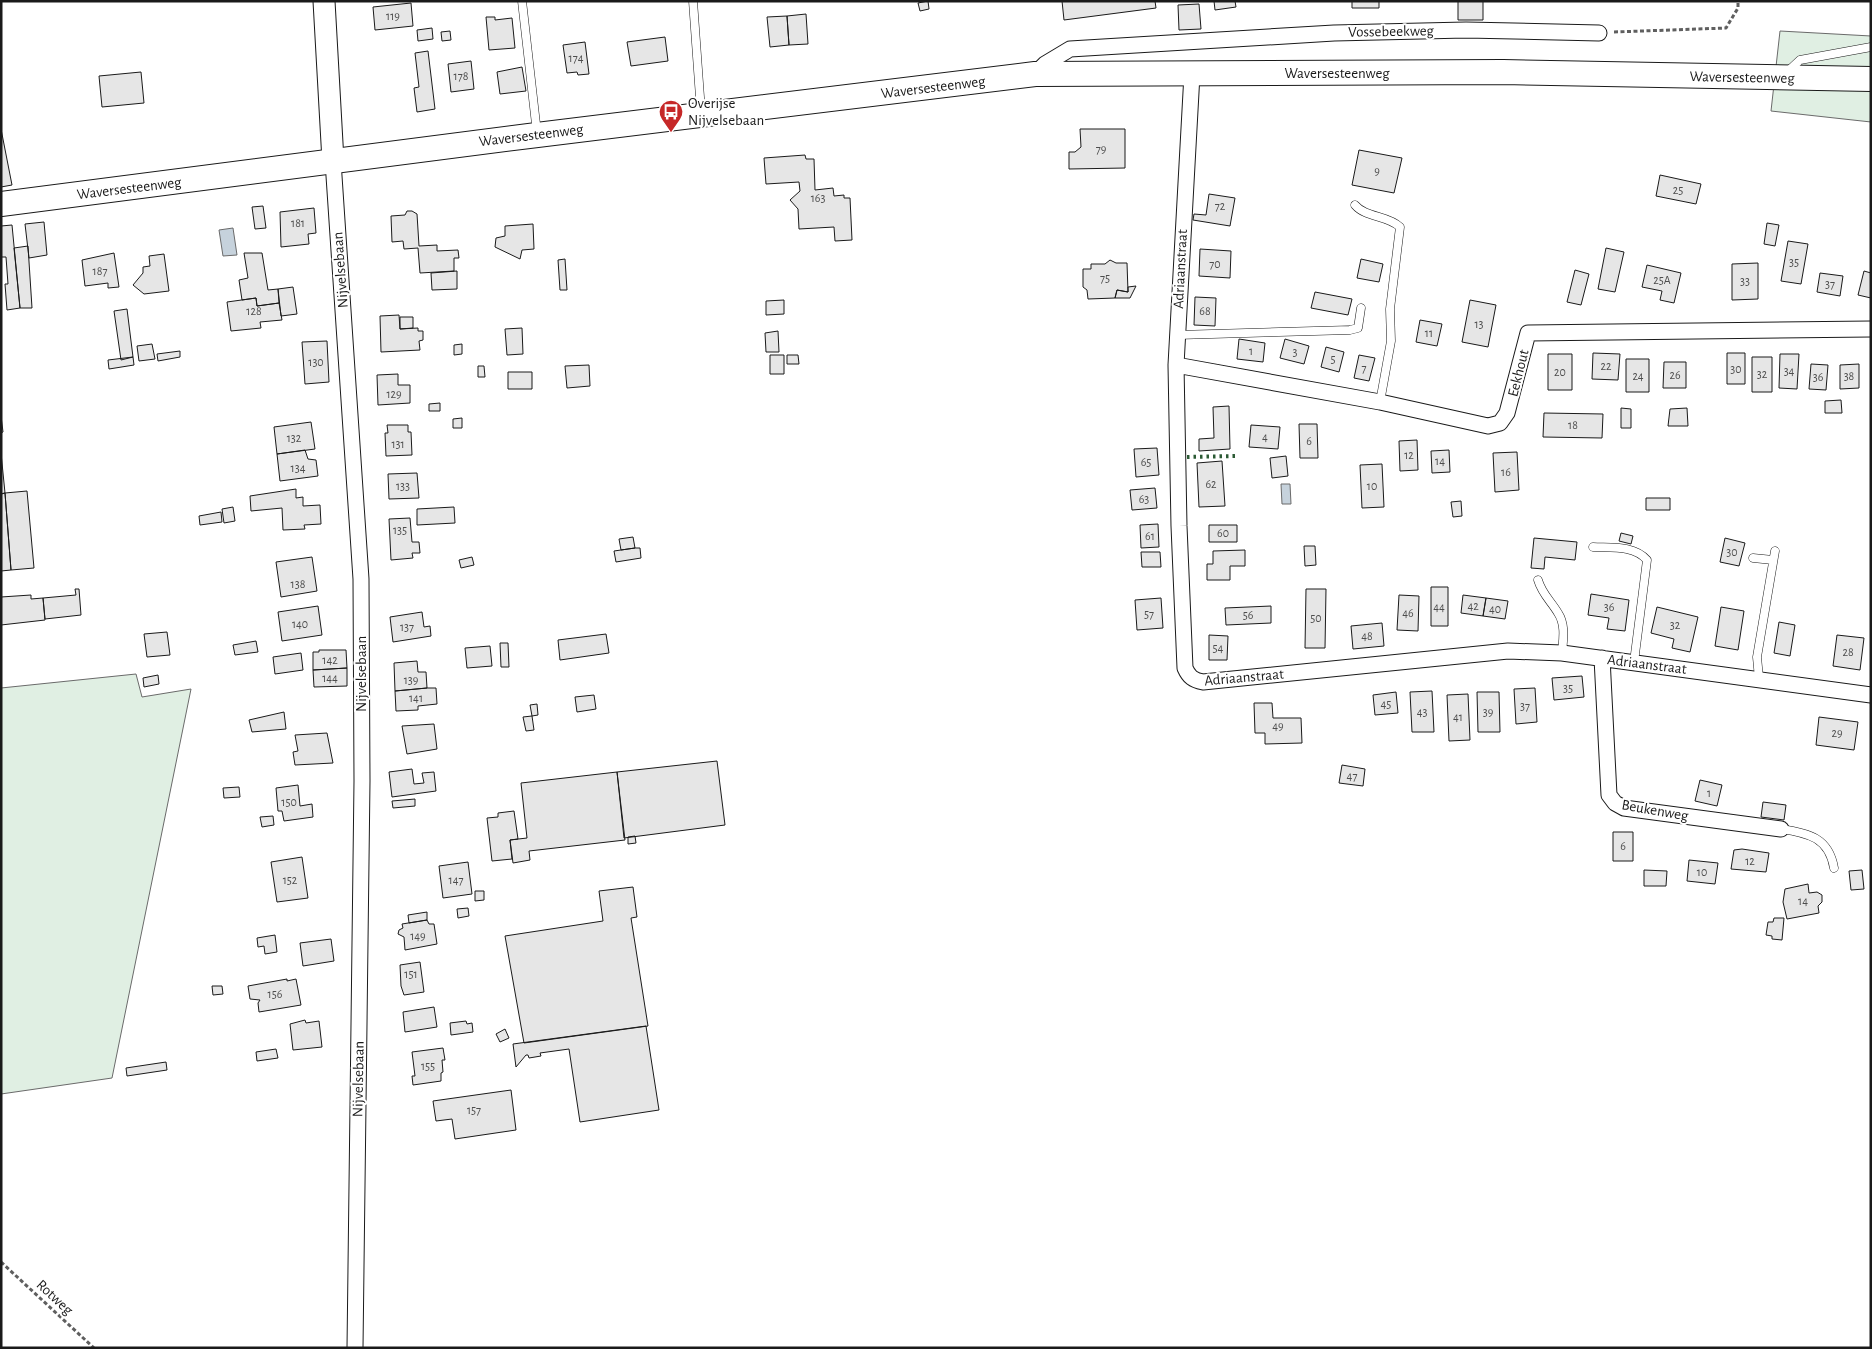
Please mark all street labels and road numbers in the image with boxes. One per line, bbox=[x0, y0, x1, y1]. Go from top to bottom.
street label: Vossebeekweg bbox=[1348, 23, 1435, 40]
street label: Waversesteenweg bbox=[1284, 66, 1390, 81]
street label: Waversesteenweg bbox=[1689, 69, 1795, 86]
street label: Waversesteenweg bbox=[880, 74, 987, 101]
street label: Waversesteenweg bbox=[478, 122, 585, 149]
street label: Waversesteenweg bbox=[76, 175, 183, 202]
street label: Adriaanstraat bbox=[1171, 229, 1190, 309]
street label: Nijvelsebaan bbox=[330, 231, 351, 309]
street label: Eekhout bbox=[1505, 348, 1532, 398]
street label: Nijvelsebaan bbox=[354, 636, 369, 712]
street label: Adriaanstraat bbox=[1606, 652, 1688, 677]
street label: Adriaanstraat bbox=[1204, 667, 1285, 688]
street label: Beukenweg bbox=[1620, 797, 1690, 824]
street label: Nijvelsebaan bbox=[350, 1041, 367, 1117]
street label: Rotweg bbox=[33, 1277, 76, 1318]

